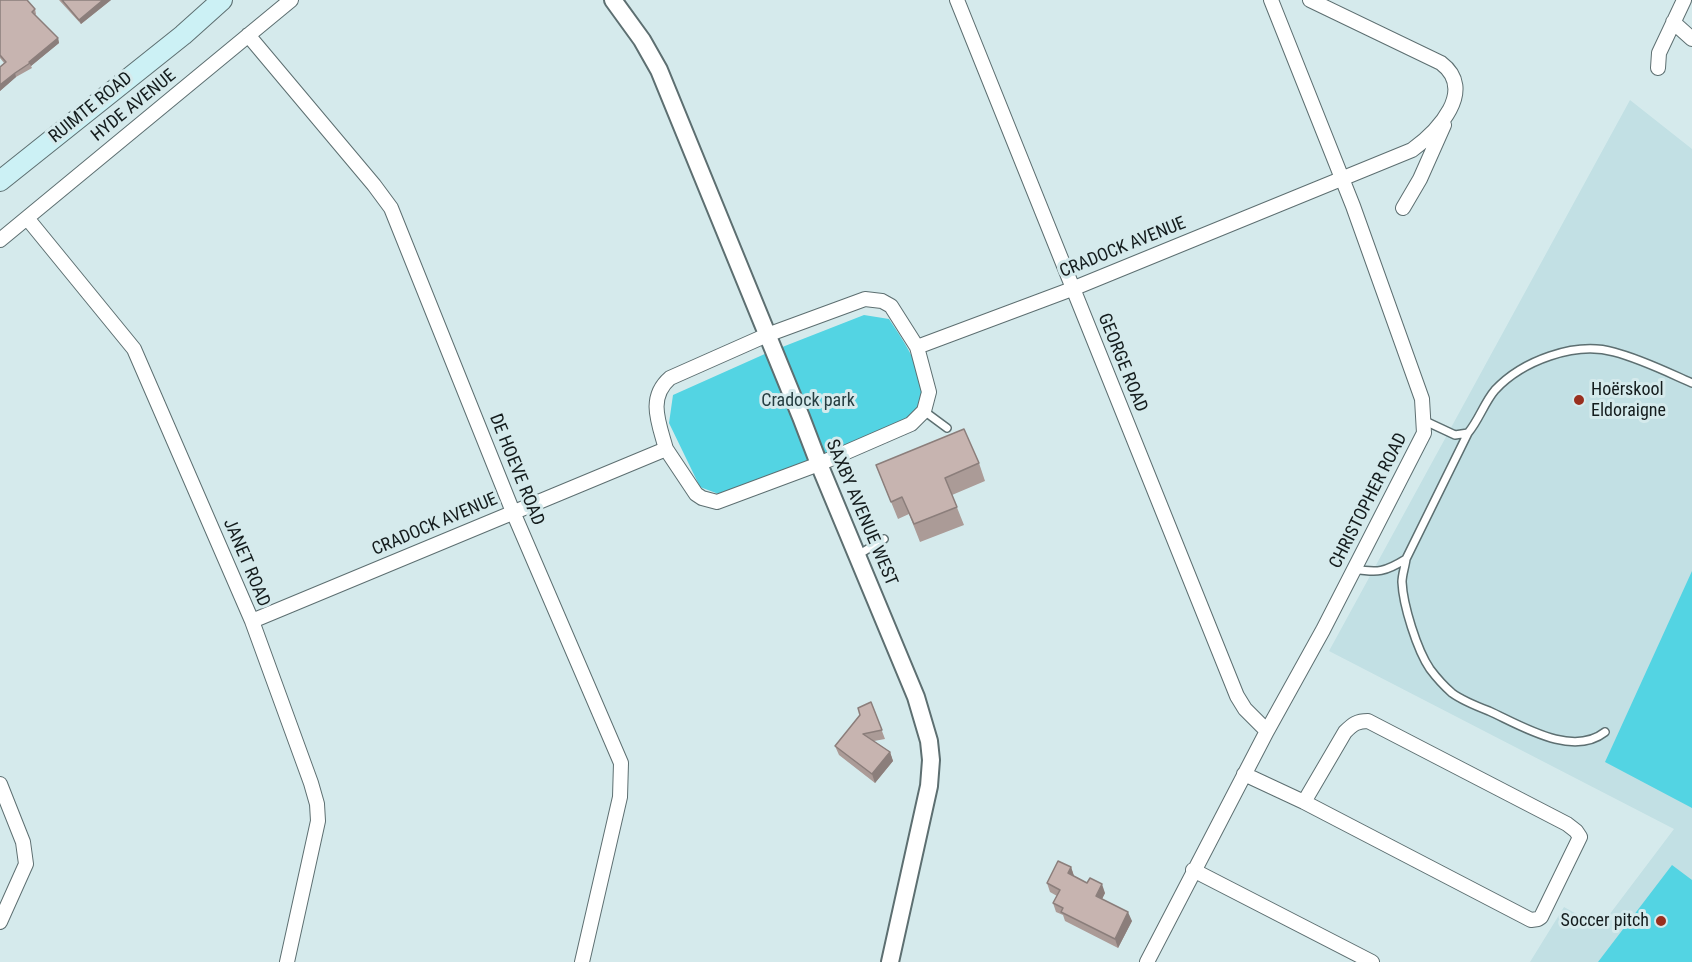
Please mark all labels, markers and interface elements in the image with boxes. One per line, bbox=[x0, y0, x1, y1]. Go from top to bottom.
street label: HYDE AVENUE bbox=[87, 65, 181, 147]
street label: RUIMTE ROAD bbox=[45, 68, 137, 148]
street label: CRADOCK AVENUE bbox=[1057, 213, 1189, 283]
street label: GEORGE ROAD bbox=[1092, 311, 1152, 415]
place label: Hoërskool Eldoraigne bbox=[1591, 379, 1666, 422]
park label: Cradock park bbox=[761, 390, 855, 412]
marker: Hoërskool Eldoraigne bbox=[1572, 393, 1586, 407]
street label: DE HOEVE ROAD bbox=[484, 411, 548, 529]
street label: CHRISTOPHER ROAD bbox=[1325, 430, 1413, 572]
street label: SAXBY AVENUE WEST bbox=[820, 437, 902, 589]
street label: CRADOCK AVENUE bbox=[369, 489, 501, 561]
street label: JANET ROAD bbox=[218, 516, 274, 610]
place label: Soccer pitch bbox=[1561, 910, 1649, 932]
marker: Soccer pitch bbox=[1654, 914, 1668, 928]

